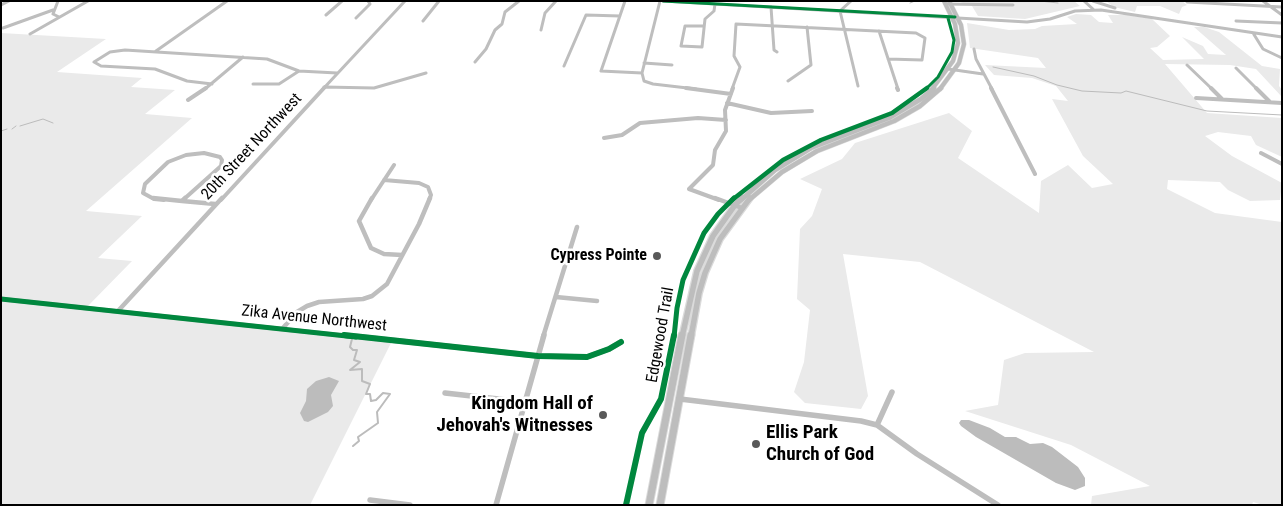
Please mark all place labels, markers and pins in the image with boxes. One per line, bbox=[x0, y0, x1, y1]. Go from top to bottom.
place label: Cypress Pointe bbox=[550, 246, 647, 266]
marker: Cypress Pointe bbox=[651, 250, 663, 262]
place label: Kingdom Hall of Jehovah's Witnesses bbox=[436, 393, 593, 437]
marker: Kingdom Hall of Jehovah's Witnesses bbox=[597, 409, 609, 421]
place label: Ellis Park Church of God bbox=[766, 422, 874, 466]
marker: Ellis Park Church of God bbox=[750, 438, 762, 450]

